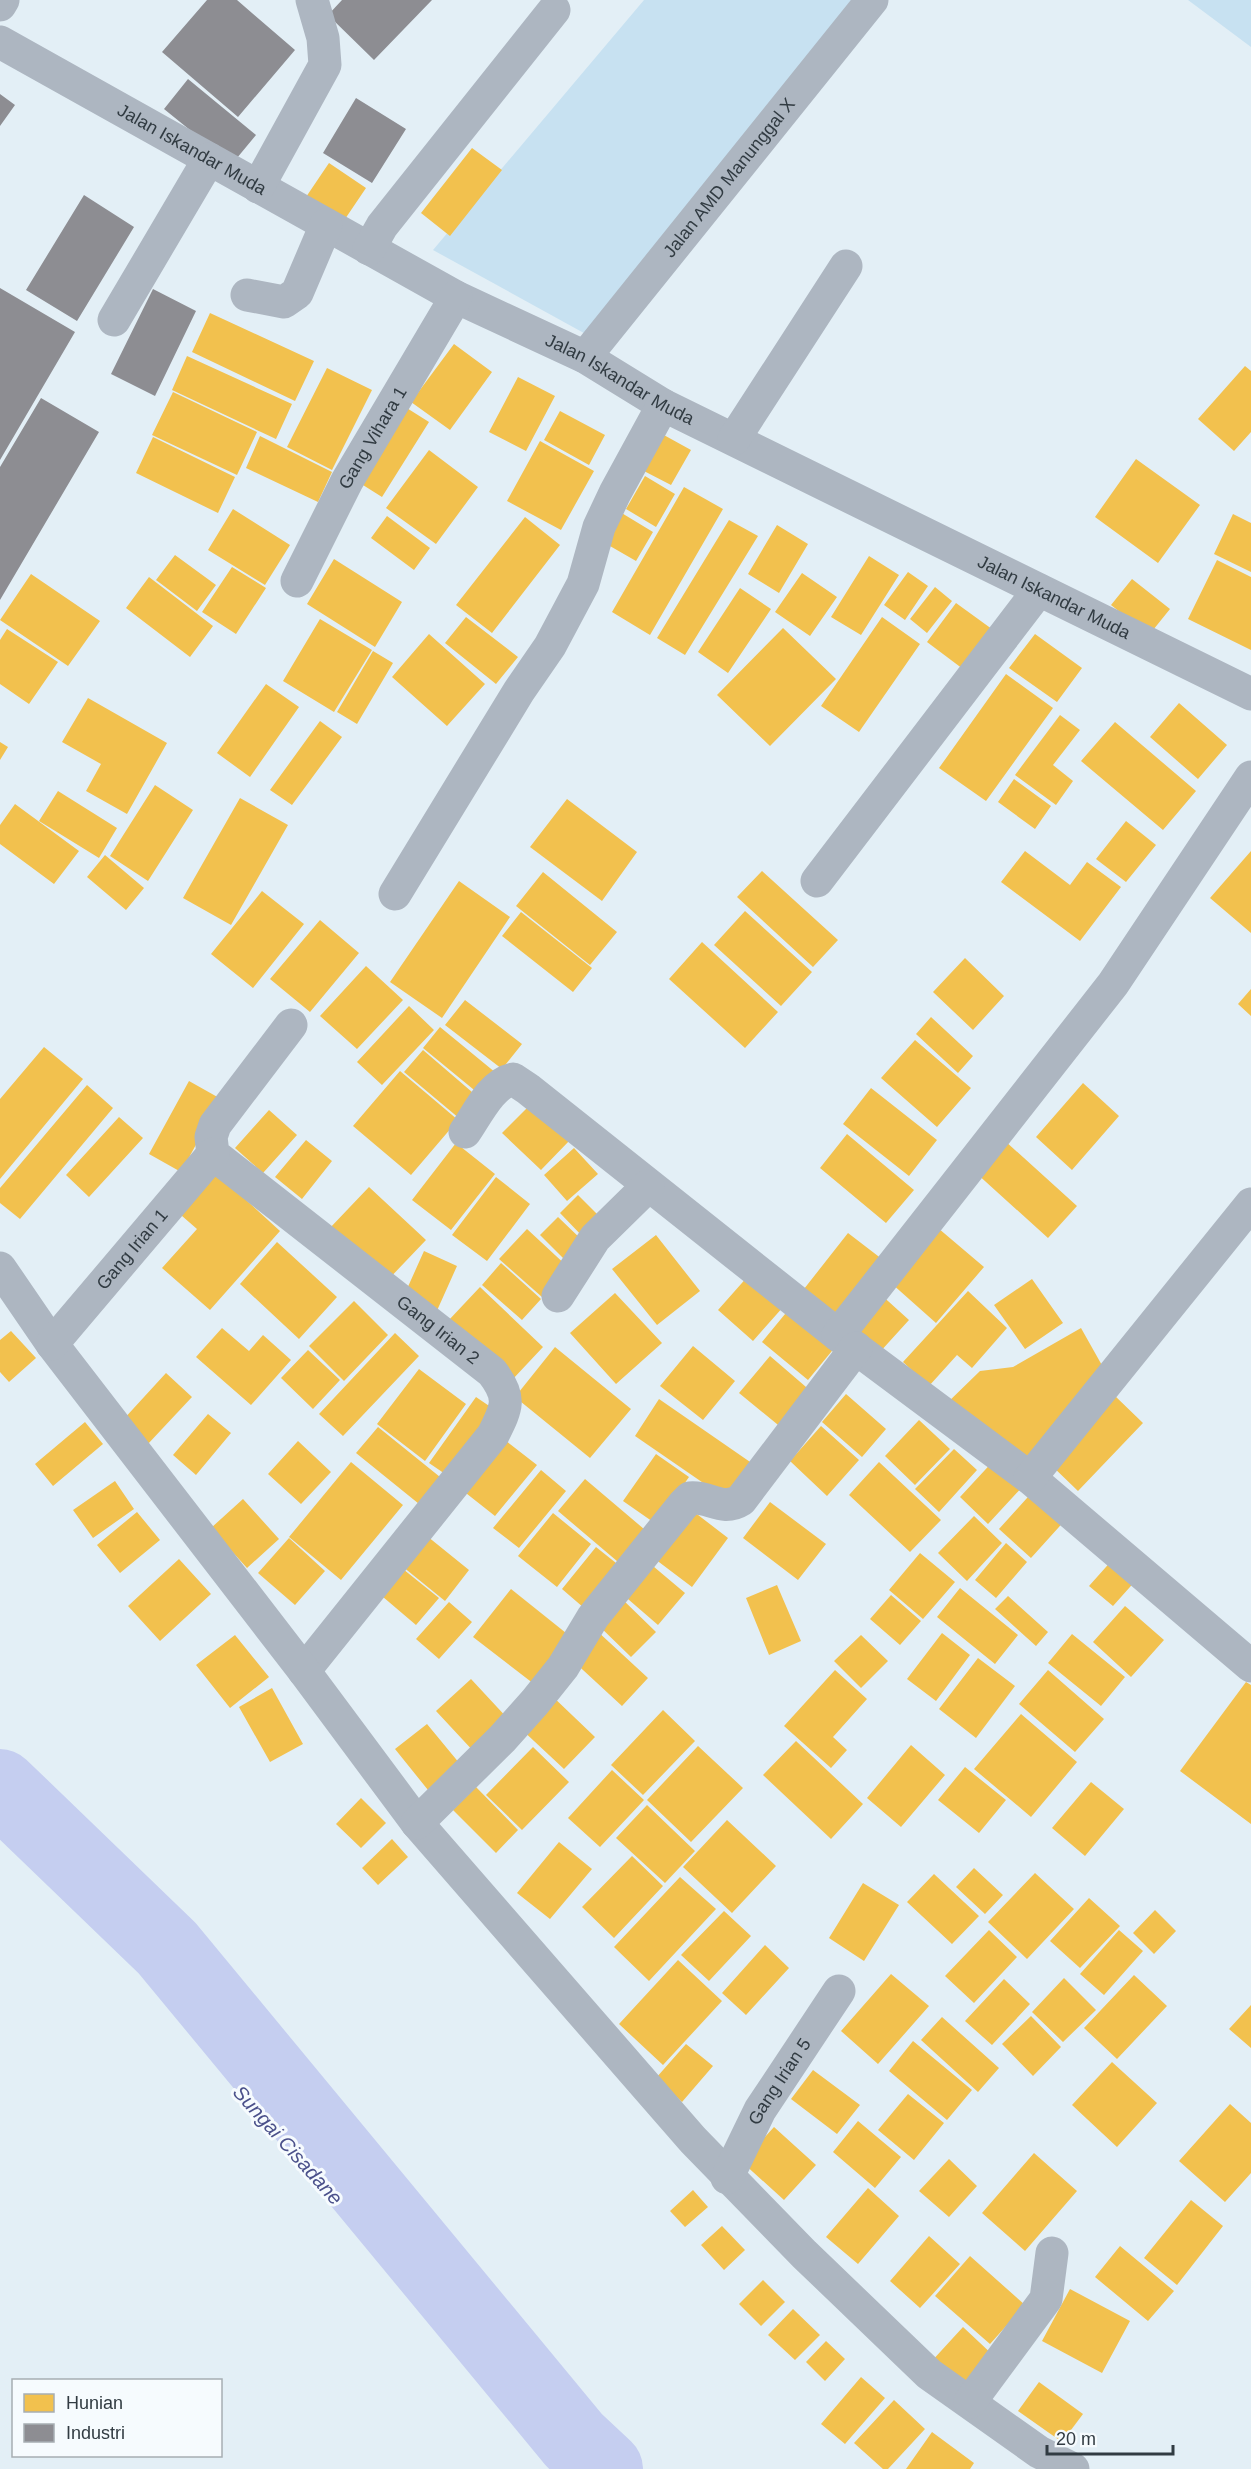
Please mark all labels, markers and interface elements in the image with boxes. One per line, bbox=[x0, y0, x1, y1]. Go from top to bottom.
street label: Jalan AMD Manunggal X bbox=[659, 94, 799, 261]
street label: Jalan Iskandar Muda bbox=[114, 100, 271, 199]
street label: Jalan Iskandar Muda bbox=[542, 330, 698, 429]
street label: Gang Vihara 1 bbox=[335, 383, 411, 492]
street label: Jalan Iskandar Muda bbox=[975, 551, 1134, 643]
street label: Gang Irian 1 bbox=[92, 1205, 172, 1294]
street label: Gang Irian 2 bbox=[393, 1291, 483, 1368]
street label: Gang Irian 5 bbox=[744, 2034, 815, 2128]
water label: Sungai Cisadane bbox=[229, 2081, 347, 2209]
legend bbox=[12, 2379, 222, 2457]
text: Hunian bbox=[66, 2393, 123, 2413]
scale bar bbox=[1047, 2418, 1173, 2456]
text: Industri bbox=[66, 2423, 125, 2443]
text: 20 m bbox=[1056, 2429, 1096, 2449]

